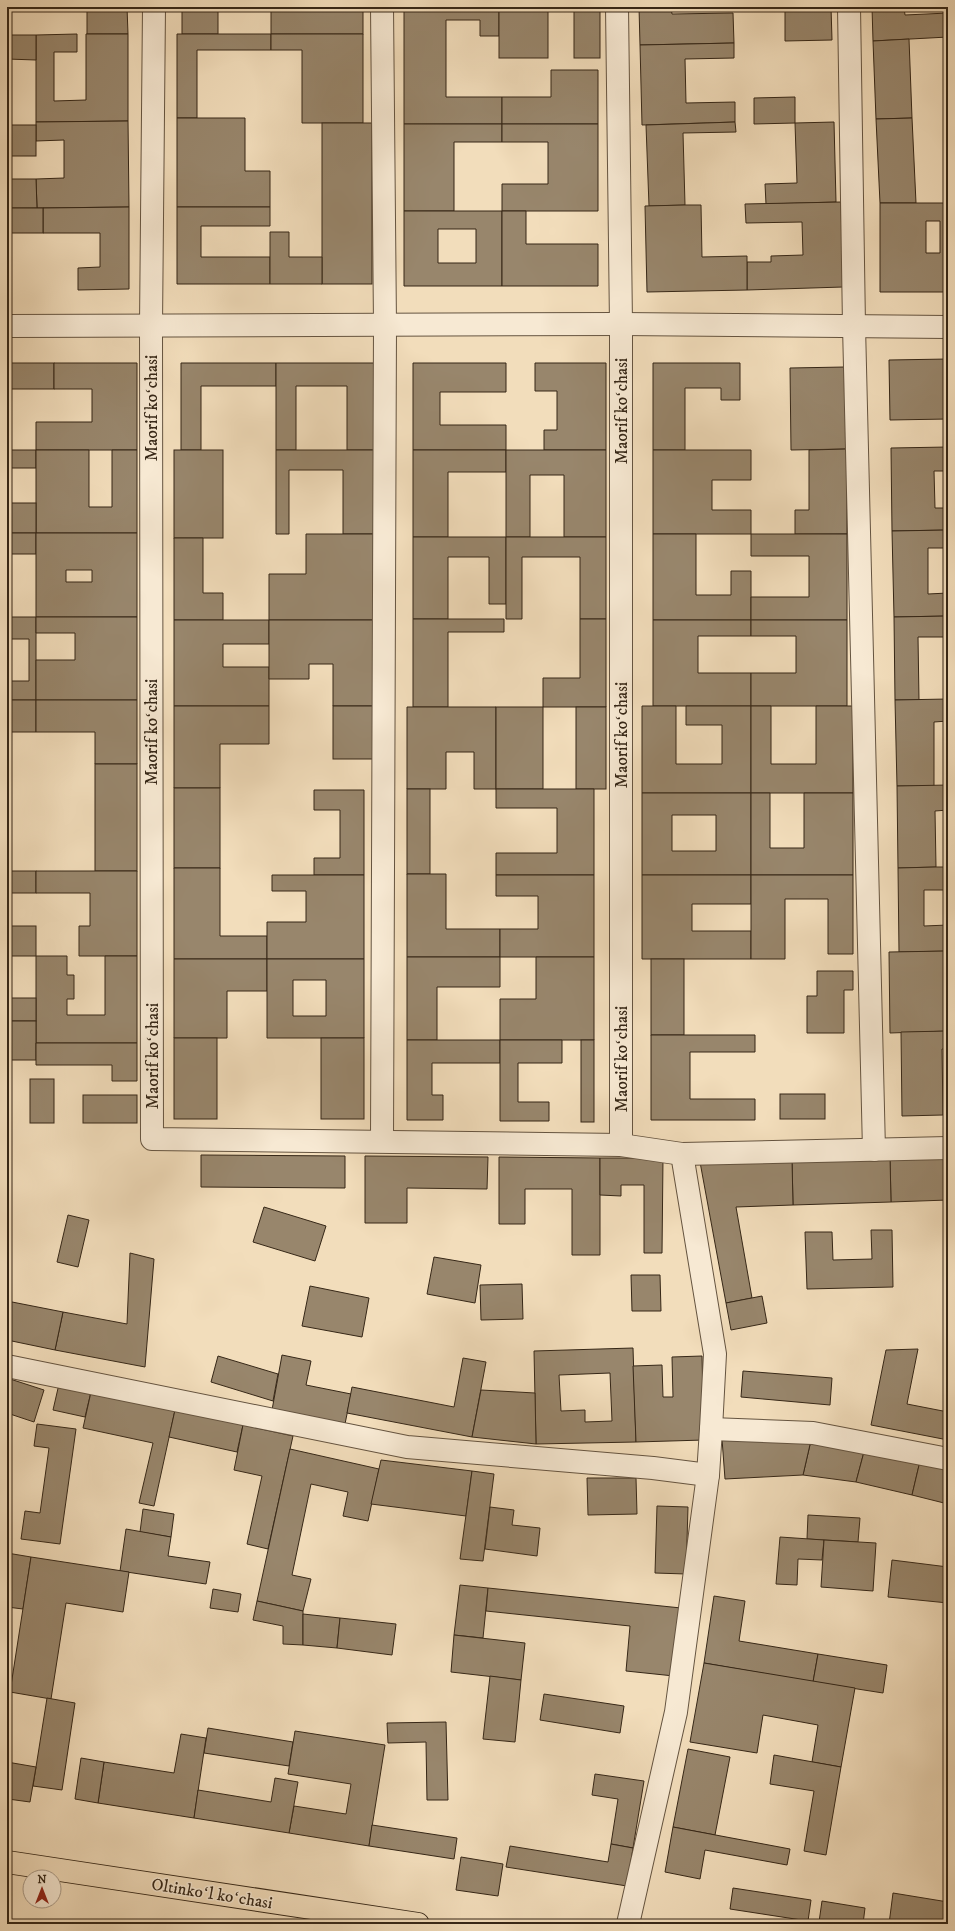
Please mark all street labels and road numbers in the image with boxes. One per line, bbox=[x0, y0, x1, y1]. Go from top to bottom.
street label: Maorif koʻchasi bbox=[141, 355, 163, 461]
street label: Maorif koʻchasi bbox=[611, 358, 633, 464]
street label: Maorif koʻchasi bbox=[141, 679, 163, 785]
street label: Maorif koʻchasi bbox=[611, 682, 633, 788]
street label: Maorif koʻchasi bbox=[142, 1003, 164, 1109]
street label: Maorif koʻchasi bbox=[611, 1006, 633, 1112]
street label: Oltinkoʻl koʻchasi bbox=[150, 1874, 274, 1914]

